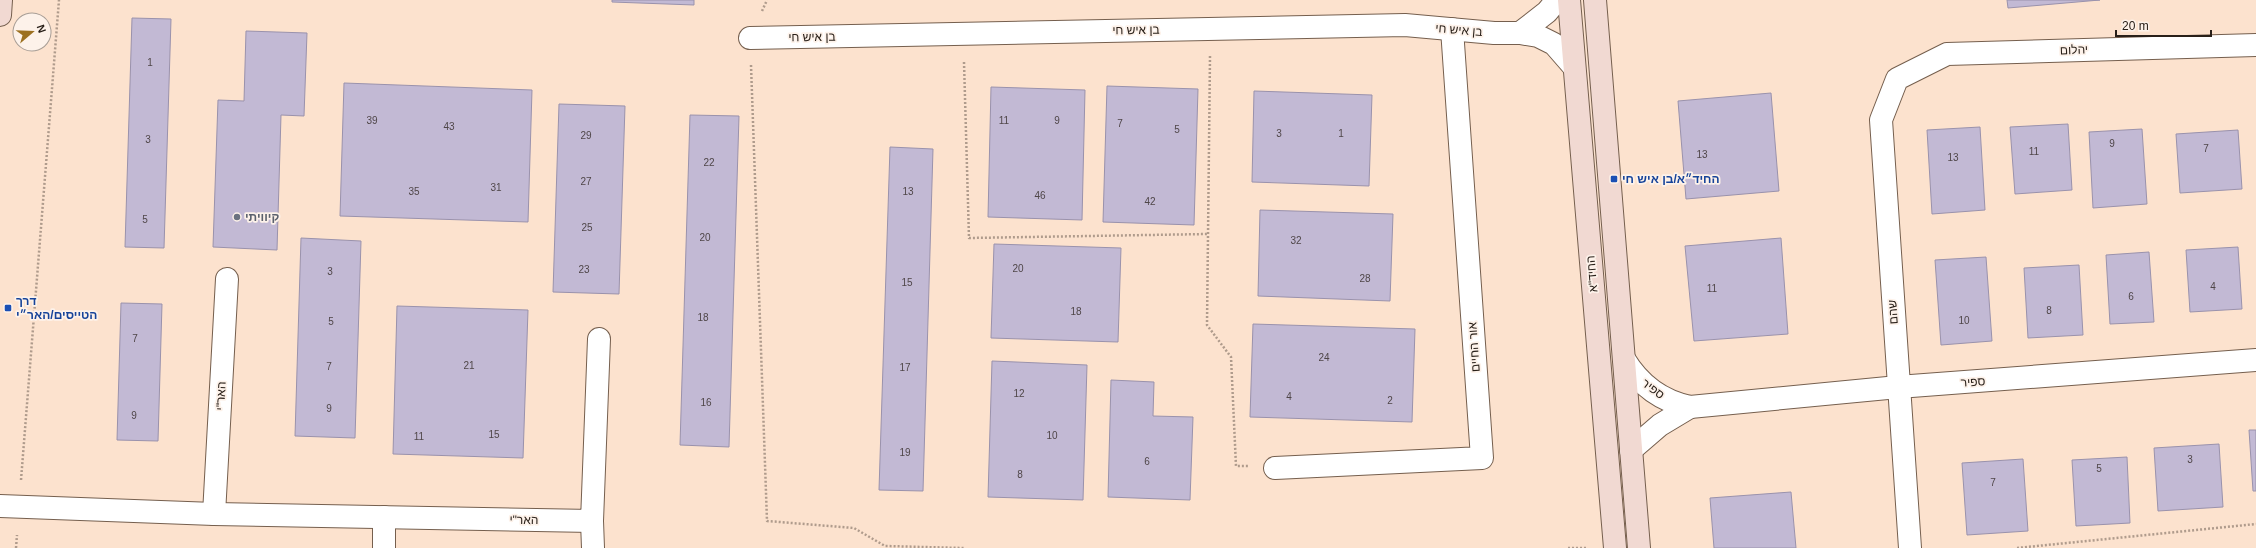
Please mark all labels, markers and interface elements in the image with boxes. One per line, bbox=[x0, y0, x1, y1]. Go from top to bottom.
north arrow bbox=[12, 12, 52, 52]
scale bar bbox=[2116, 12, 2211, 38]
text: 20 m bbox=[2122, 19, 2149, 33]
street label: בן איש חי bbox=[1435, 21, 1483, 39]
text: N bbox=[34, 23, 48, 35]
street label: בן איש חי bbox=[1112, 23, 1160, 37]
street label: בן איש חי bbox=[788, 30, 836, 44]
street label: יהלום bbox=[2060, 43, 2088, 57]
house number: 1 bbox=[147, 57, 153, 68]
house number: 39 bbox=[366, 115, 378, 126]
house number: 11 bbox=[999, 115, 1010, 126]
house number: 9 bbox=[1054, 115, 1060, 126]
house number: 7 bbox=[1117, 118, 1123, 129]
house number: 43 bbox=[443, 121, 455, 132]
house number: 5 bbox=[1174, 124, 1180, 135]
house number: 3 bbox=[1276, 128, 1282, 139]
house number: 1 bbox=[1338, 128, 1344, 139]
house number: 29 bbox=[580, 130, 592, 141]
house number: 3 bbox=[145, 134, 151, 145]
house number: 9 bbox=[2109, 138, 2115, 149]
house number: 7 bbox=[2203, 143, 2209, 154]
house number: 11 bbox=[2029, 146, 2040, 157]
house number: 13 bbox=[1696, 149, 1708, 160]
house number: 13 bbox=[1947, 152, 1959, 163]
house number: 22 bbox=[703, 157, 715, 168]
place label: החיד״א/בן איש חי bbox=[1622, 172, 1720, 186]
marker: החיד״א/בן איש חי bbox=[1609, 174, 1619, 184]
house number: 27 bbox=[580, 176, 592, 187]
house number: 31 bbox=[490, 182, 502, 193]
house number: 35 bbox=[408, 186, 420, 197]
house number: 13 bbox=[902, 186, 914, 197]
house number: 46 bbox=[1034, 190, 1046, 201]
house number: 42 bbox=[1144, 196, 1156, 207]
place label: קיוויתי bbox=[245, 210, 279, 224]
marker: קיוויתי bbox=[232, 212, 242, 222]
house number: 5 bbox=[142, 214, 148, 225]
house number: 25 bbox=[581, 222, 593, 233]
house number: 20 bbox=[699, 232, 711, 243]
house number: 32 bbox=[1290, 235, 1302, 246]
street label: החיד"א bbox=[1583, 255, 1601, 293]
house number: 20 bbox=[1012, 263, 1024, 274]
house number: 23 bbox=[578, 264, 590, 275]
house number: 3 bbox=[327, 266, 333, 277]
house number: 28 bbox=[1359, 273, 1371, 284]
house number: 15 bbox=[901, 277, 913, 288]
house number: 4 bbox=[2210, 281, 2216, 292]
house number: 11 bbox=[1707, 283, 1718, 294]
house number: 6 bbox=[2128, 291, 2134, 302]
place label: דרך הטייסים/האר״י bbox=[16, 294, 97, 322]
street label: שהם bbox=[1885, 299, 1901, 325]
marker: דרך הטייסים/האר״י bbox=[3, 303, 13, 313]
house number: 8 bbox=[2046, 305, 2052, 316]
house number: 18 bbox=[1070, 306, 1082, 317]
house number: 18 bbox=[697, 312, 709, 323]
house number: 10 bbox=[1958, 315, 1970, 326]
house number: 5 bbox=[328, 316, 334, 327]
street label: אור החיים bbox=[1465, 321, 1483, 372]
house number: 7 bbox=[132, 333, 138, 344]
house number: 24 bbox=[1318, 352, 1330, 363]
house number: 21 bbox=[463, 360, 475, 371]
house number: 7 bbox=[326, 361, 332, 372]
house number: 17 bbox=[899, 362, 911, 373]
street label: ספיר bbox=[1960, 374, 1986, 390]
street label: ספיר bbox=[1639, 376, 1667, 402]
street label: האר"י bbox=[213, 381, 229, 411]
house number: 12 bbox=[1013, 388, 1025, 399]
house number: 4 bbox=[1286, 391, 1292, 402]
house number: 2 bbox=[1387, 395, 1393, 406]
house number: 16 bbox=[700, 397, 712, 408]
house number: 9 bbox=[326, 403, 332, 414]
house number: 9 bbox=[131, 410, 137, 421]
house number: 15 bbox=[488, 429, 500, 440]
house number: 10 bbox=[1046, 430, 1058, 441]
house number: 11 bbox=[414, 431, 425, 442]
house number: 19 bbox=[899, 447, 911, 458]
house number: 3 bbox=[2187, 454, 2193, 465]
house number: 6 bbox=[1144, 456, 1150, 467]
house number: 5 bbox=[2096, 463, 2102, 474]
house number: 8 bbox=[1017, 469, 1023, 480]
house number: 7 bbox=[1990, 477, 1996, 488]
street label: האר"י bbox=[509, 513, 539, 527]

